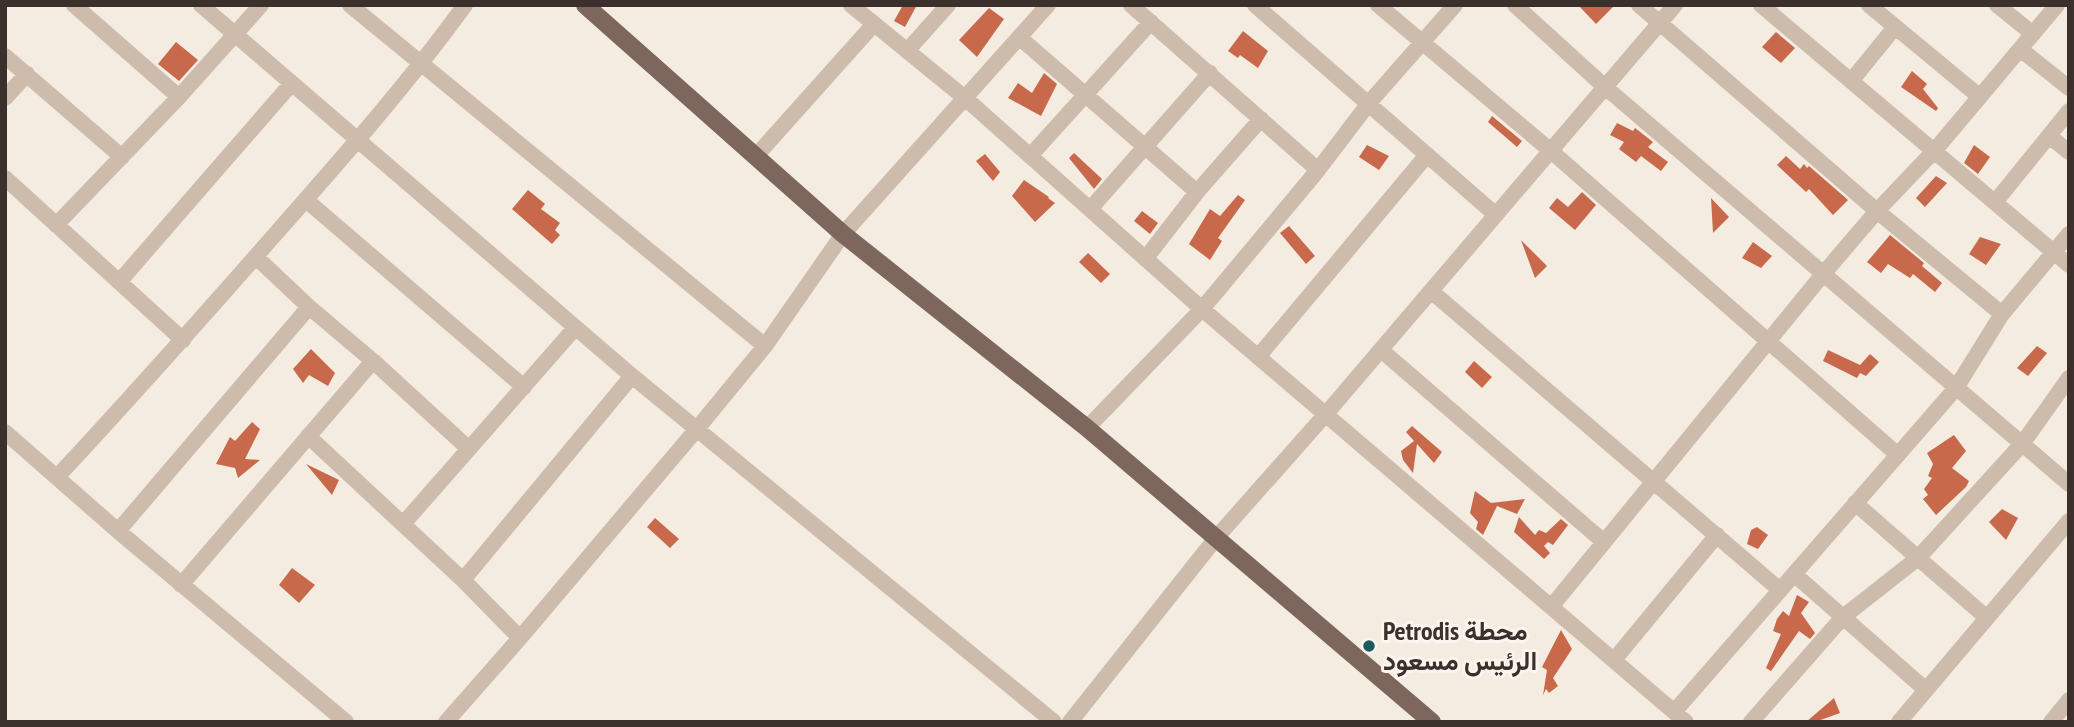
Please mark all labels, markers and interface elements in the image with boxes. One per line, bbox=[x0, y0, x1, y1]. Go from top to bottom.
place label: Petrodis محطة الرئيس مسعود bbox=[1383, 614, 1537, 677]
marker: Petrodis محطة الرئيس مسعود bbox=[1361, 638, 1377, 654]

